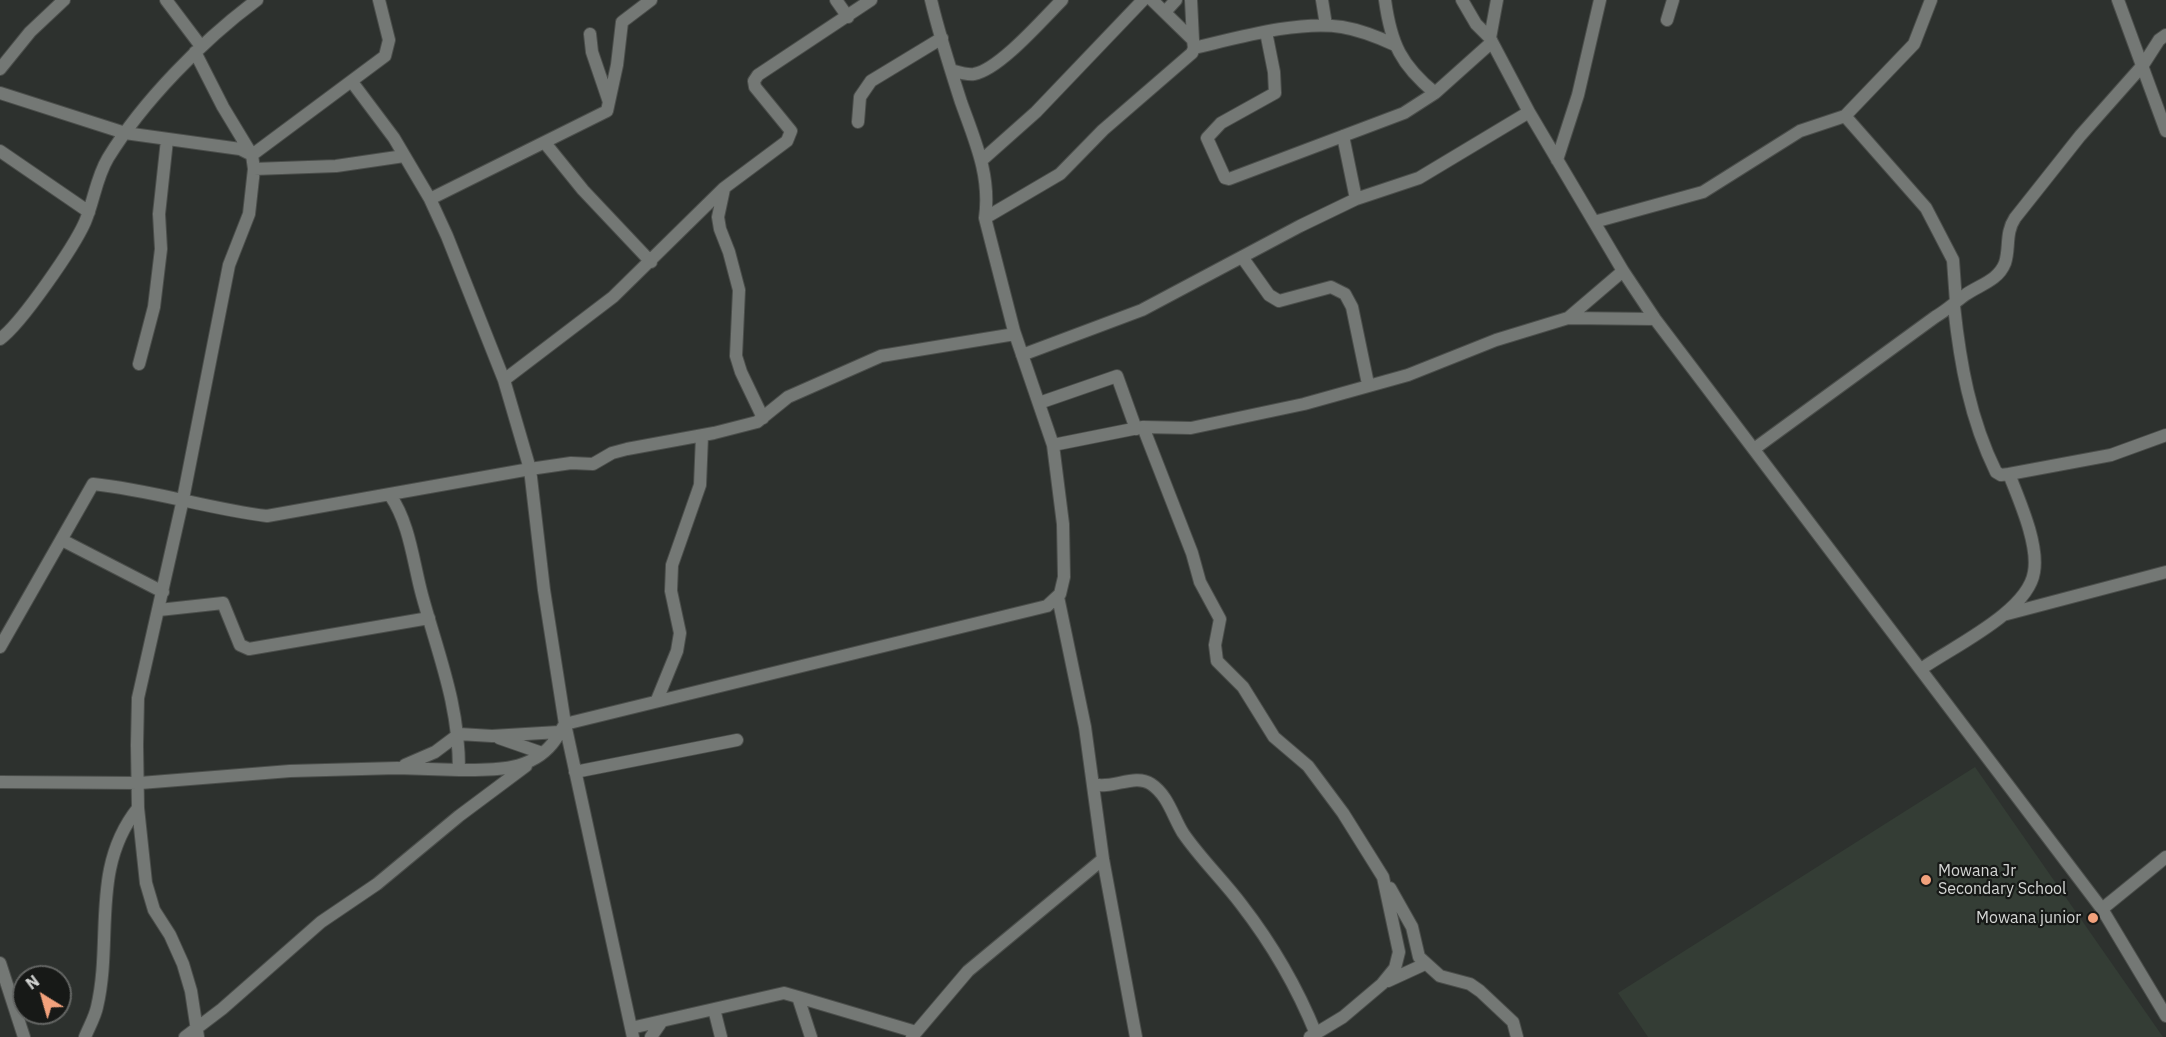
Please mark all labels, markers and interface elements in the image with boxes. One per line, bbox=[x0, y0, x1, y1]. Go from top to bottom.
place label: Mowana Jr Secondary School bbox=[1938, 861, 2066, 899]
marker: Mowana Jr Secondary School bbox=[1919, 873, 1933, 887]
place label: Mowana junior bbox=[1976, 908, 2081, 928]
marker: Mowana junior bbox=[2086, 911, 2100, 925]
north arrow bbox=[12, 965, 72, 1025]
text: N bbox=[22, 971, 43, 994]

